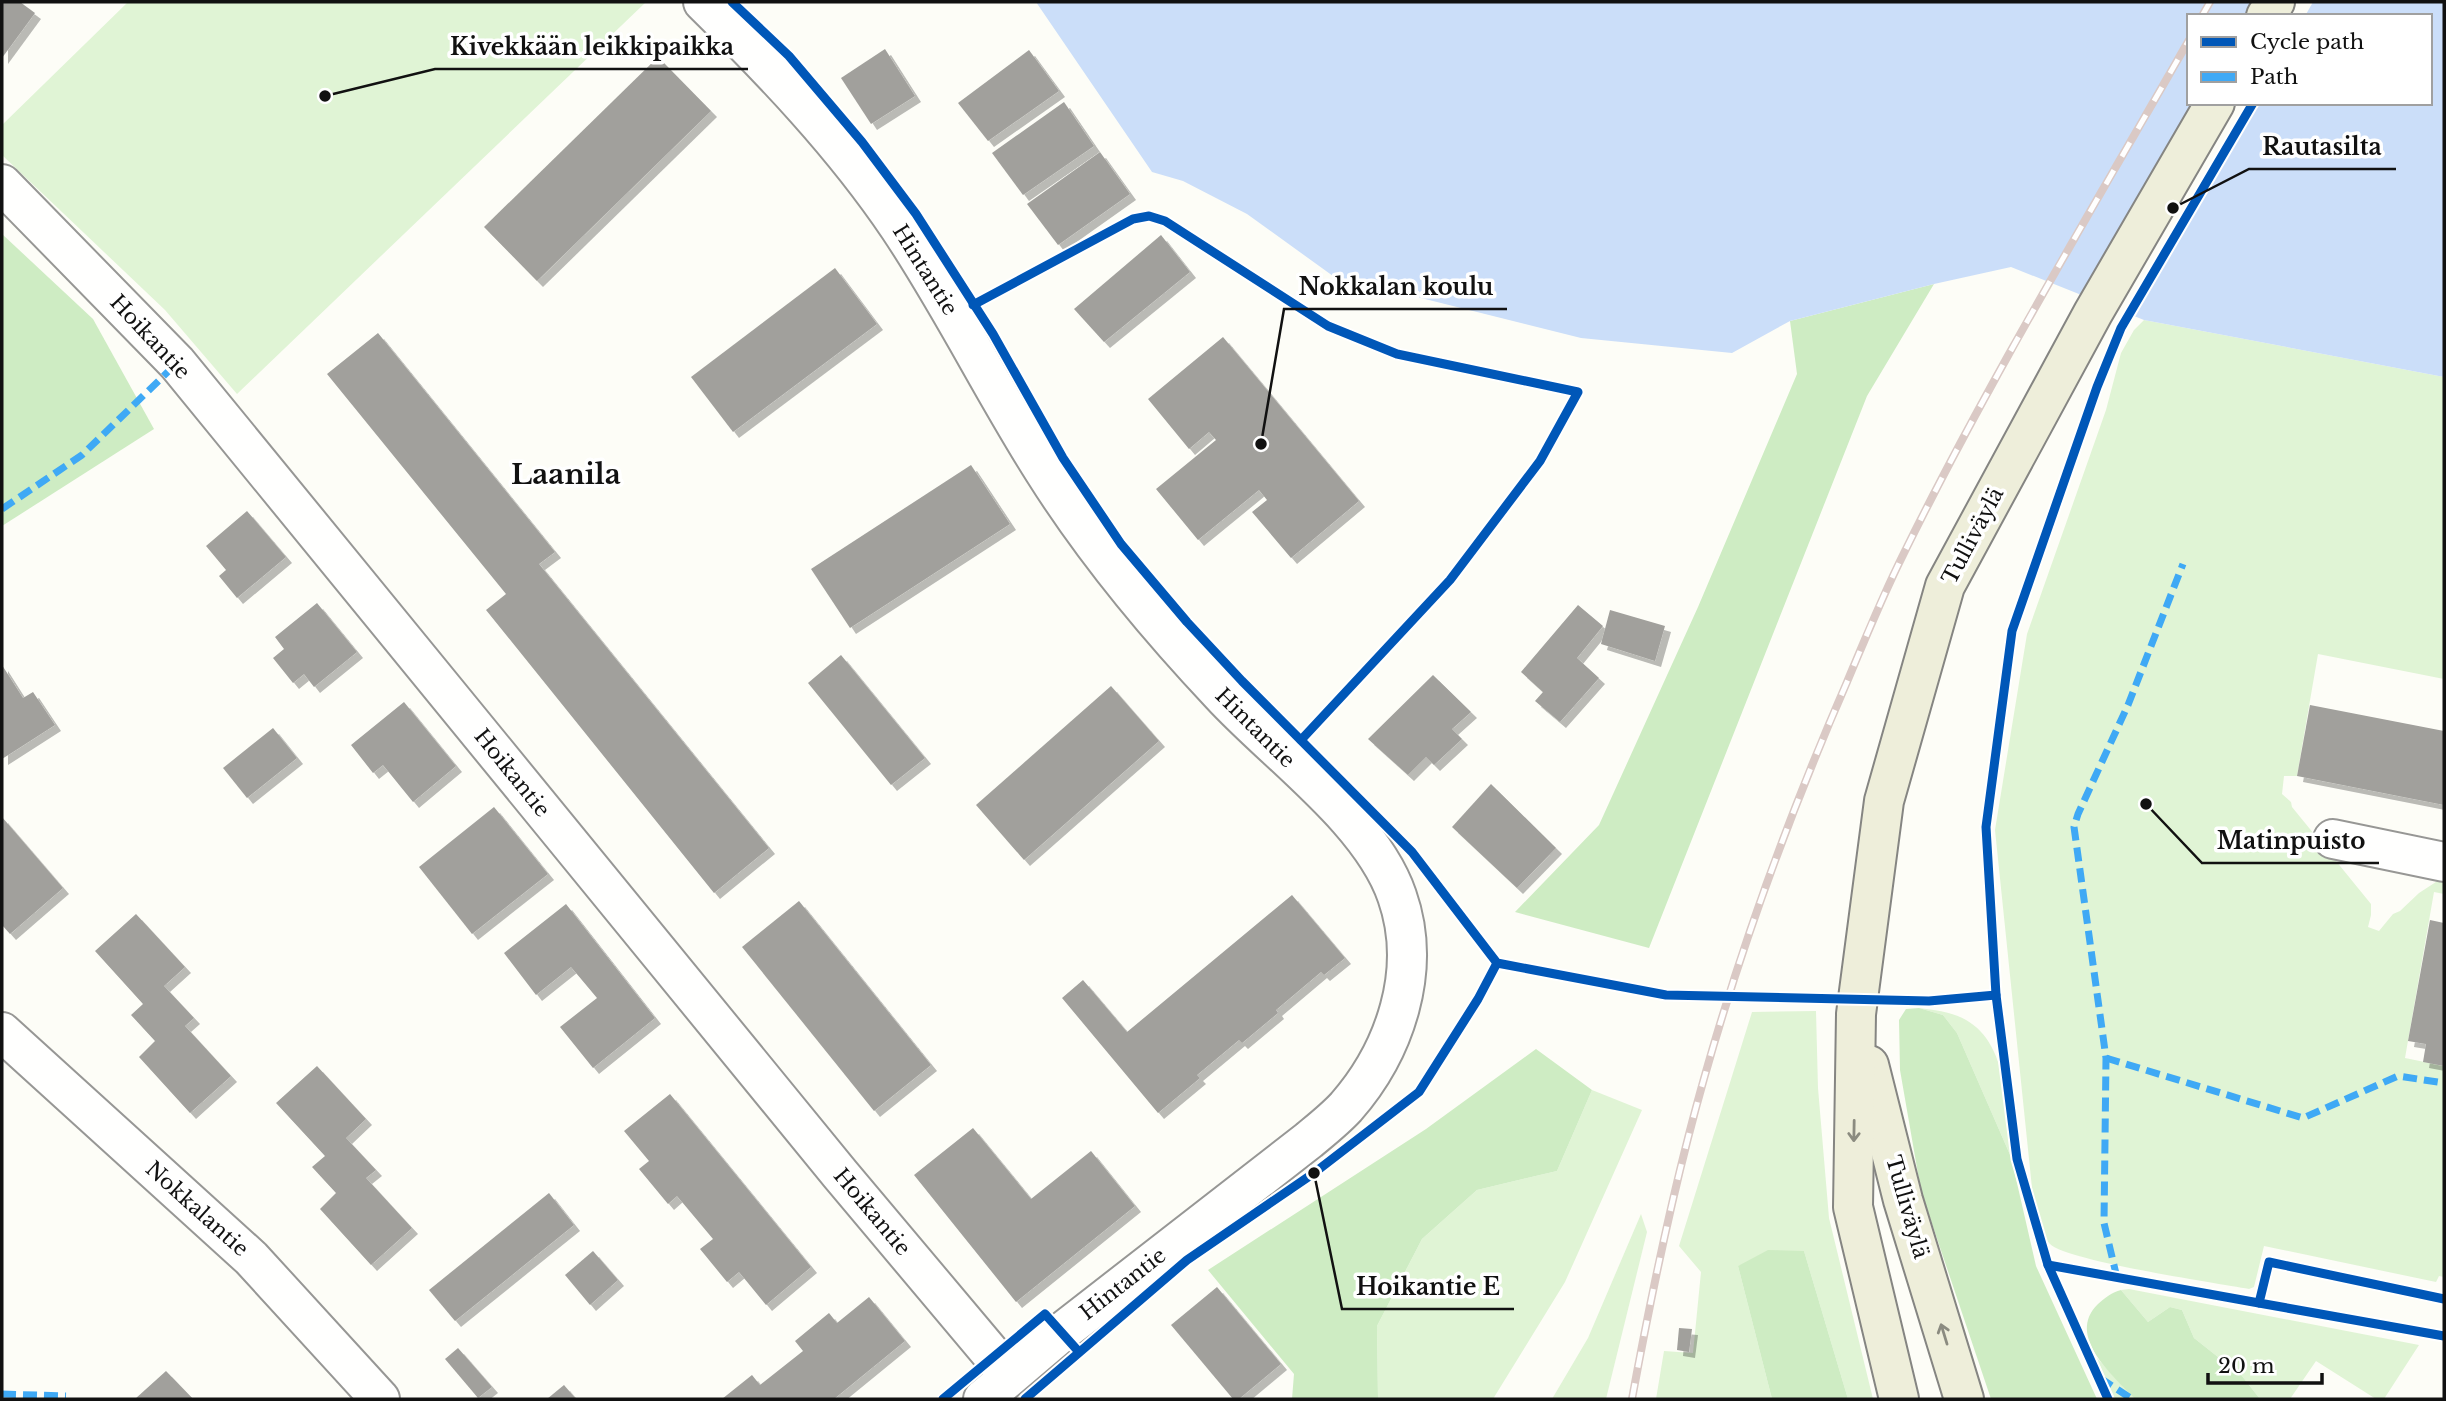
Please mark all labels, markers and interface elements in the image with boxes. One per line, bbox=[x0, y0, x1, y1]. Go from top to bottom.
legend bbox=[2187, 14, 2432, 105]
callout: Kivekkään leikkipaikka bbox=[435, 25, 748, 69]
text: Cycle path bbox=[2250, 29, 2364, 55]
text: Kivekkään leikkipaikka bbox=[450, 33, 734, 61]
text: Path bbox=[2250, 64, 2298, 90]
callout: Rautasilta bbox=[2249, 125, 2396, 169]
text: Rautasilta bbox=[2262, 133, 2382, 161]
street label: Hintantie bbox=[887, 220, 963, 320]
callout: Nokkalan koulu bbox=[1284, 265, 1507, 309]
text: Nokkalan koulu bbox=[1299, 273, 1494, 301]
street label: Hoikantie bbox=[104, 289, 196, 385]
district label: Laanila bbox=[511, 457, 621, 492]
street label: Tulliväylä bbox=[1937, 483, 2010, 589]
street label: Hintantie bbox=[1210, 683, 1300, 773]
street label: Hoikantie bbox=[469, 724, 555, 822]
callout: Matinpuisto bbox=[2202, 819, 2379, 863]
text: Matinpuisto bbox=[2217, 827, 2365, 855]
one-way arrow bbox=[1847, 1119, 1861, 1142]
street label: Tulliväylä bbox=[1880, 1153, 1934, 1262]
street label: Nokkalantie bbox=[140, 1156, 254, 1262]
street label: Hoikantie bbox=[828, 1163, 916, 1261]
street label: Hintantie bbox=[1075, 1242, 1171, 1326]
callout: Hoikantie E bbox=[1342, 1265, 1514, 1309]
text: Hoikantie E bbox=[1356, 1273, 1500, 1301]
one-way arrow bbox=[1937, 1323, 1950, 1345]
scale bar bbox=[2208, 1342, 2322, 1386]
text: 20 m bbox=[2218, 1353, 2275, 1379]

